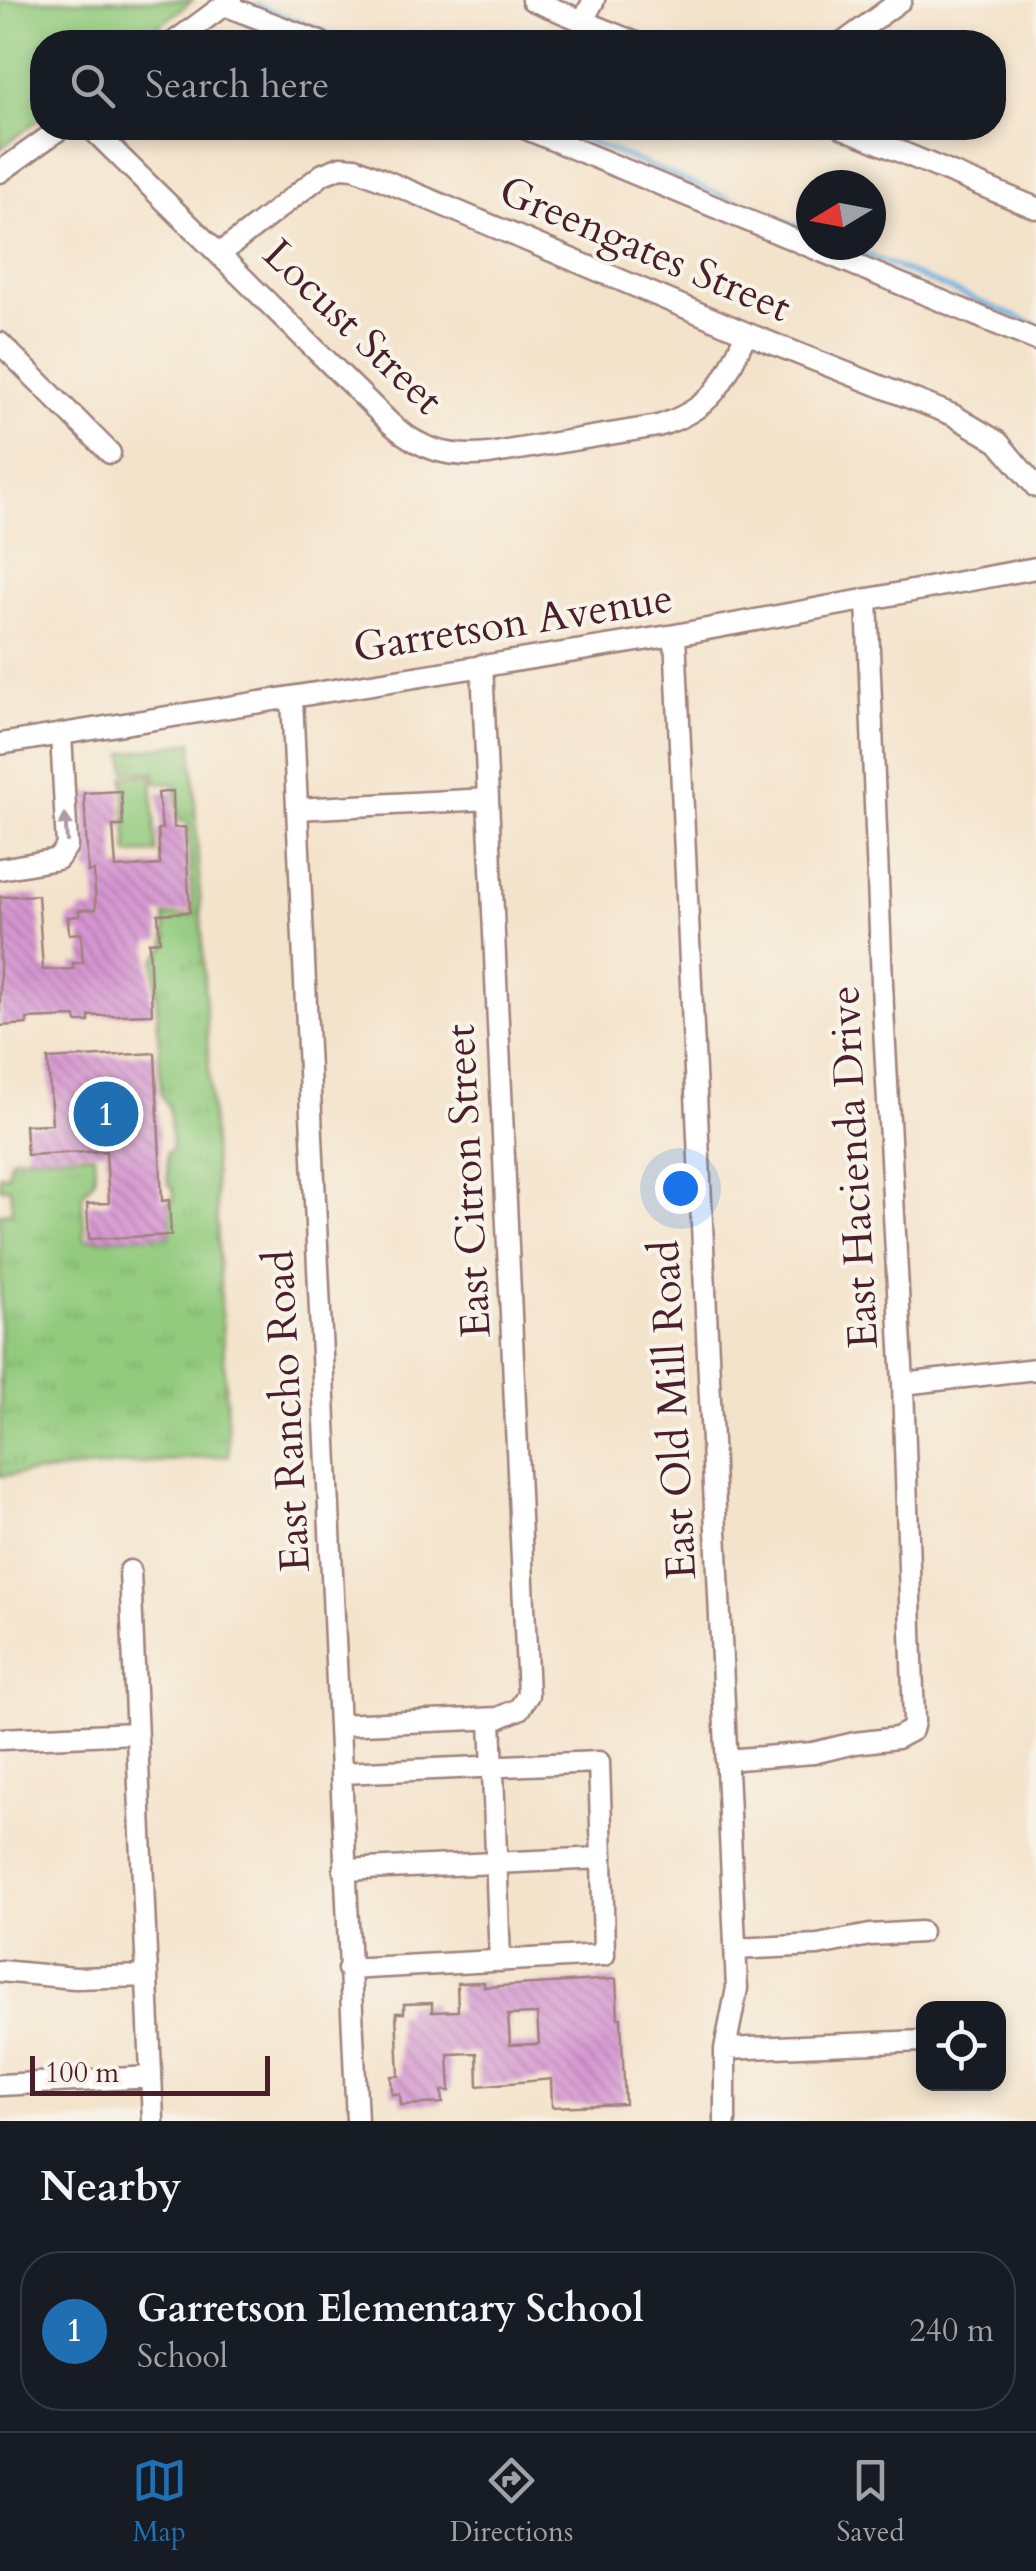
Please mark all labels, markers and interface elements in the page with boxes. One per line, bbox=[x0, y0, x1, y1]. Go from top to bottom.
search box bbox=[30, 30, 1006, 140]
icon: search bbox=[65, 58, 120, 113]
text: Search here bbox=[145, 59, 329, 111]
street label: Greengates Street bbox=[491, 162, 799, 336]
north arrow bbox=[796, 170, 886, 260]
street label: Locust Street bbox=[250, 227, 456, 427]
street label: Garretson Avenue bbox=[349, 570, 677, 676]
one-way arrow bbox=[58, 811, 74, 843]
street label: East Hacienda Drive bbox=[816, 984, 892, 1350]
street label: East Citron Street bbox=[431, 1023, 505, 1339]
pin: 1 bbox=[74, 1076, 138, 1152]
your location bbox=[655, 1163, 706, 1214]
street label: East Old Mill Road bbox=[636, 1239, 710, 1581]
street label: East Rancho Road bbox=[250, 1249, 324, 1573]
map controls bbox=[916, 2001, 1006, 2091]
button: locate bbox=[916, 2001, 1006, 2091]
scale bar bbox=[30, 2051, 270, 2096]
text: 100 m bbox=[45, 2054, 119, 2092]
text: Nearby bbox=[40, 2158, 182, 2215]
text: Garretson Elementary School bbox=[137, 2283, 644, 2335]
text: 1 bbox=[66, 2309, 83, 2353]
text: 240 m bbox=[909, 2309, 994, 2353]
text: School bbox=[137, 2335, 228, 2379]
tab: Map bbox=[132, 2453, 187, 2551]
tab: Directions bbox=[450, 2453, 573, 2551]
tab: Saved bbox=[836, 2453, 904, 2551]

